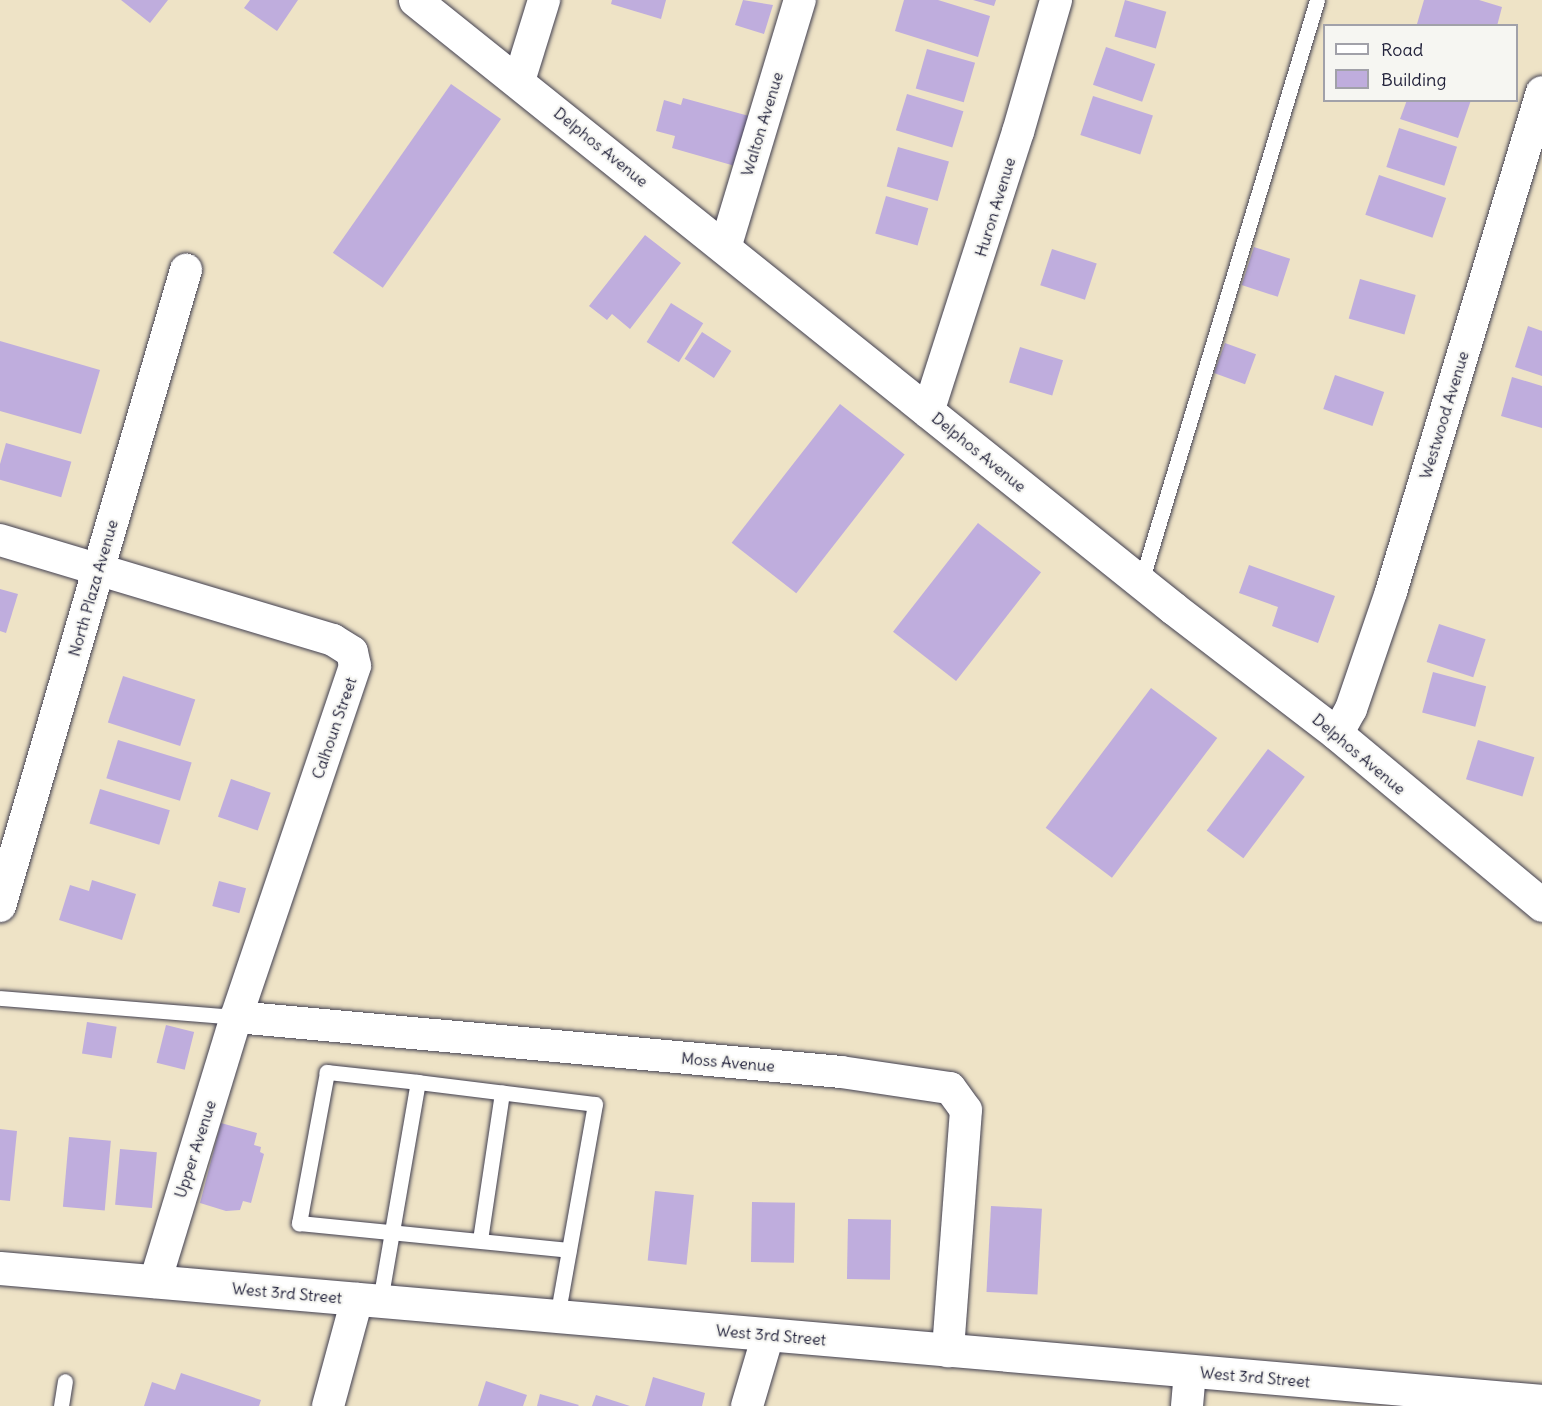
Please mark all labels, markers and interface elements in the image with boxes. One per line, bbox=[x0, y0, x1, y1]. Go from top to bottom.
legend bbox=[1323, 24, 1518, 102]
text: Road bbox=[1381, 38, 1423, 61]
text: Building bbox=[1381, 68, 1446, 91]
street label: Walton Avenue bbox=[737, 70, 787, 178]
street label: Delphos Avenue bbox=[550, 103, 652, 191]
street label: Huron Avenue bbox=[971, 155, 1019, 259]
street label: Westwood Avenue bbox=[1415, 349, 1473, 481]
street label: Delphos Avenue bbox=[928, 408, 1030, 496]
street label: North Plaza Avenue bbox=[64, 517, 122, 659]
street label: Calhoun Street bbox=[308, 675, 360, 781]
street label: Delphos Avenue bbox=[1309, 709, 1409, 799]
street label: Moss Avenue bbox=[680, 1048, 776, 1076]
street label: Upper Avenue bbox=[170, 1098, 220, 1200]
street label: West 3rd Street bbox=[231, 1279, 343, 1307]
street label: West 3rd Street bbox=[715, 1321, 827, 1349]
street label: West 3rd Street bbox=[1199, 1363, 1311, 1391]

